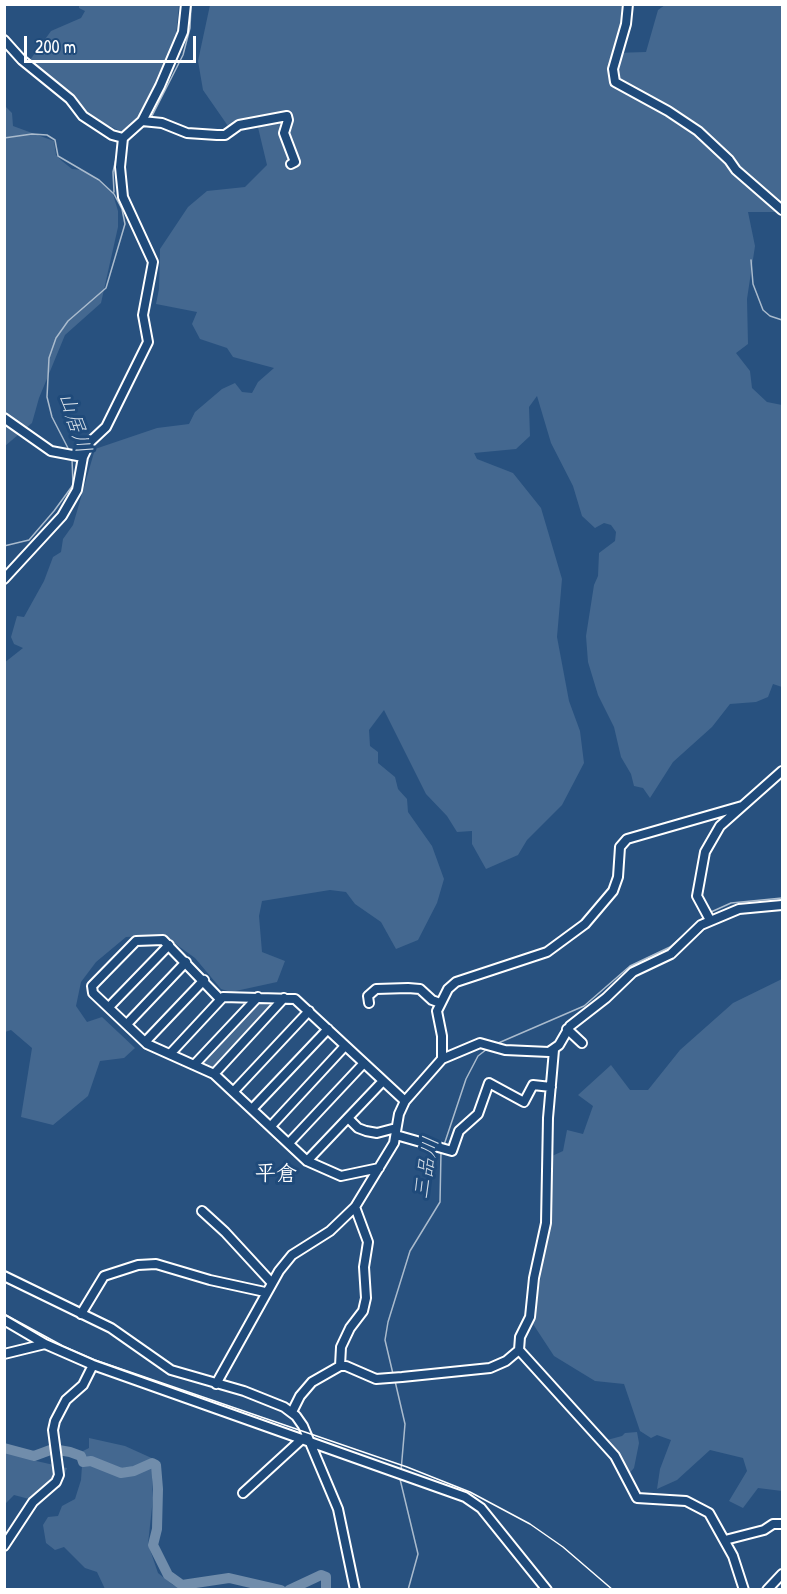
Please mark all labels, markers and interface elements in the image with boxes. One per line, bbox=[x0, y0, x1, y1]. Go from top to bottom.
scale bar bbox=[27, 24, 200, 62]
text: 200 m bbox=[35, 34, 76, 59]
water label: 山居川 bbox=[52, 389, 96, 457]
water label: 三品川 bbox=[409, 1135, 445, 1201]
district label: 平倉 bbox=[255, 1161, 297, 1187]

